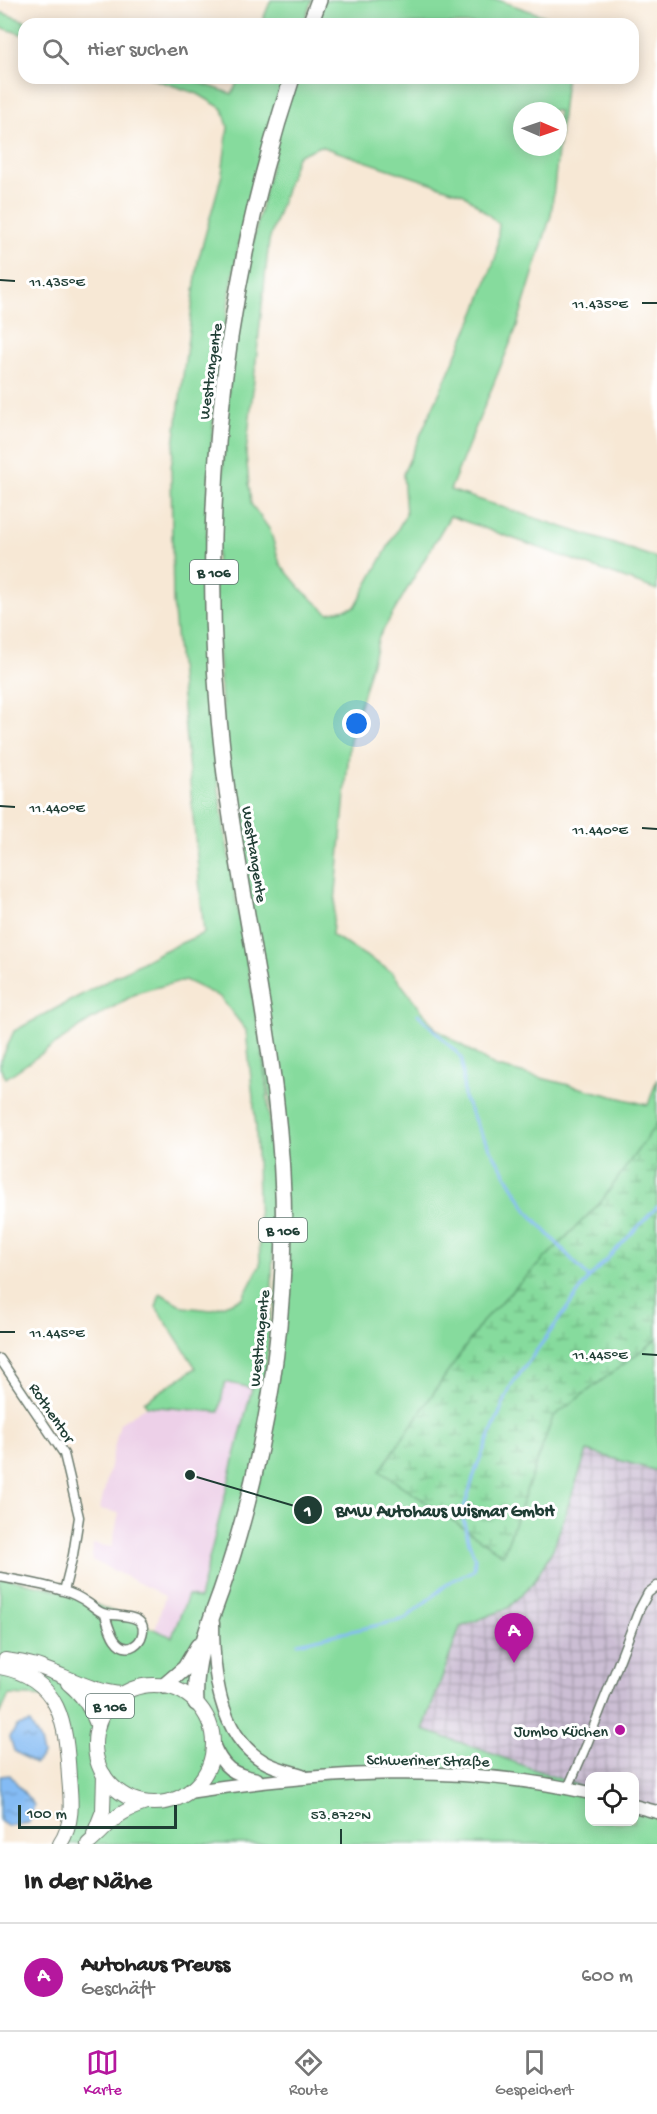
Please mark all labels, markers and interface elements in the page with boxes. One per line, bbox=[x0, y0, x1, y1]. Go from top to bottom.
search box bbox=[18, 18, 639, 84]
icon: search bbox=[39, 35, 72, 68]
text: Hier suchen bbox=[87, 38, 188, 64]
north arrow bbox=[513, 102, 567, 156]
text: 11.435°E bbox=[28, 274, 85, 292]
text: 11.435°E bbox=[571, 296, 628, 314]
street label: Westtangente bbox=[196, 321, 229, 421]
road number: B 106 bbox=[190, 560, 238, 584]
your location bbox=[342, 709, 371, 738]
text: 11.440°E bbox=[28, 800, 85, 818]
street label: Westtangente bbox=[236, 805, 270, 905]
text: 11.440°E bbox=[571, 822, 628, 840]
road number: B 106 bbox=[259, 1218, 307, 1242]
street label: Westtangente bbox=[247, 1288, 276, 1388]
text: 11.445°E bbox=[28, 1325, 85, 1343]
text: 11.445°E bbox=[571, 1347, 628, 1365]
street label: Rothentor bbox=[23, 1380, 78, 1449]
callout: BMW Autohaus Wismar GmbH bbox=[293, 1492, 566, 1528]
text: 1 bbox=[303, 1502, 312, 1523]
text: BMW Autohaus Wismar GmbH bbox=[334, 1502, 555, 1523]
pin: A bbox=[494, 1614, 534, 1663]
road number: B 106 bbox=[86, 1694, 134, 1718]
marker: Jumbo Küchen bbox=[613, 1723, 627, 1737]
place label: Jumbo Küchen bbox=[514, 1724, 608, 1743]
street label: Schweriner Straße bbox=[366, 1752, 490, 1773]
map controls bbox=[585, 1772, 639, 1826]
button: locate bbox=[585, 1772, 639, 1826]
scale bar bbox=[18, 1802, 177, 1830]
text: 100 m bbox=[27, 1806, 67, 1825]
text: 53.872°N bbox=[311, 1807, 371, 1825]
text: In der Nähe bbox=[24, 1868, 152, 1899]
text: Autohaus Preuss bbox=[81, 1953, 230, 1979]
text: A bbox=[38, 1966, 49, 1989]
text: 600 m bbox=[581, 1966, 633, 1989]
text: Geschäft bbox=[81, 1979, 154, 2002]
tab: Karte bbox=[84, 2046, 122, 2101]
tab: Route bbox=[289, 2046, 328, 2101]
tab: Gespeichert bbox=[495, 2046, 573, 2101]

